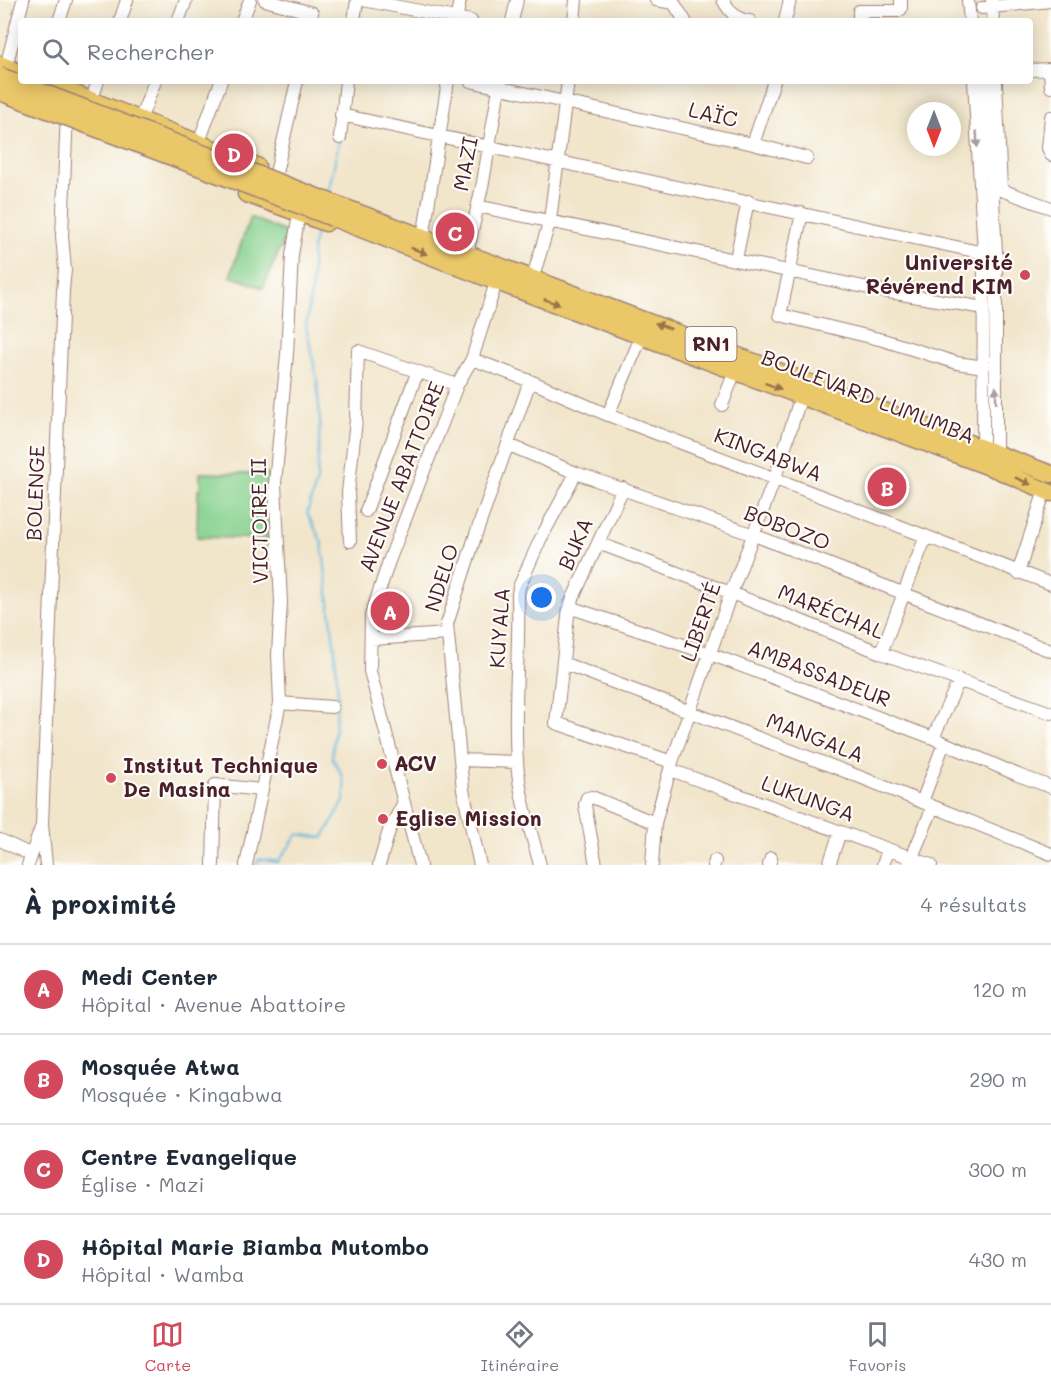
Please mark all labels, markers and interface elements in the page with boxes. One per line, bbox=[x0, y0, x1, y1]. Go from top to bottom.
search box bbox=[18, 18, 1033, 84]
icon: search bbox=[39, 35, 72, 68]
text: Rechercher bbox=[87, 37, 215, 66]
street label: LAÏC bbox=[686, 95, 741, 132]
north arrow bbox=[907, 102, 961, 156]
pin: D bbox=[214, 130, 254, 176]
one-way arrow bbox=[973, 130, 982, 149]
street label: MAZI bbox=[446, 134, 483, 193]
pin: C bbox=[436, 210, 474, 254]
one-way arrow bbox=[411, 246, 429, 256]
place label: Université Révérend KIM bbox=[865, 248, 1013, 299]
marker: Université Révérend KIM bbox=[1018, 268, 1032, 282]
one-way arrow bbox=[543, 297, 561, 307]
one-way arrow bbox=[653, 321, 671, 331]
road number: RN1 bbox=[686, 327, 736, 361]
street label: BOULEVARD LUMUMBA bbox=[758, 342, 979, 449]
street label: AVENUE ABATTOIRE bbox=[352, 377, 449, 576]
one-way arrow bbox=[764, 381, 782, 391]
one-way arrow bbox=[991, 385, 1001, 404]
street label: KINGABWA bbox=[711, 421, 826, 487]
street label: BOLENGE bbox=[19, 445, 50, 541]
street label: VICTOIRE II bbox=[244, 458, 273, 584]
pin: B bbox=[868, 464, 906, 510]
one-way arrow bbox=[1014, 477, 1032, 486]
street label: BOBOZO bbox=[741, 498, 834, 555]
street label: BUKA bbox=[551, 513, 598, 574]
street label: NDELO bbox=[417, 540, 464, 615]
street label: MARÉCHAL bbox=[774, 577, 889, 644]
street label: LIBERTÉ bbox=[673, 578, 726, 665]
your location bbox=[527, 583, 556, 612]
street label: KUYALA bbox=[482, 587, 515, 669]
pin: A bbox=[370, 588, 410, 634]
street label: AMBASSADEUR bbox=[744, 633, 895, 712]
street label: MANGALA bbox=[763, 706, 868, 768]
place label: ACV bbox=[394, 749, 437, 776]
place label: Institut Technique De Masina bbox=[123, 751, 318, 802]
marker: ACV bbox=[375, 757, 389, 771]
street label: LUKUNGA bbox=[758, 768, 859, 827]
marker: Institut Technique De Masina bbox=[104, 771, 118, 785]
place label: Eglise Mission bbox=[395, 804, 542, 831]
marker: Eglise Mission bbox=[376, 812, 390, 826]
text: À proximité bbox=[24, 887, 176, 921]
text: 4 résultats bbox=[921, 891, 1027, 917]
text: Medi Center bbox=[81, 962, 218, 991]
text: A bbox=[37, 976, 50, 1002]
text: 120 m bbox=[972, 976, 1027, 1002]
text: Hôpital · Avenue Abattoire bbox=[81, 991, 346, 1017]
text: Mosquée Atwa bbox=[81, 1052, 240, 1081]
text: B bbox=[37, 1066, 50, 1092]
text: 290 m bbox=[969, 1066, 1027, 1092]
text: Mosquée · Kingabwa bbox=[81, 1081, 283, 1107]
text: Centre Evangelique bbox=[81, 1142, 297, 1171]
text: C bbox=[36, 1156, 51, 1182]
text: 300 m bbox=[968, 1156, 1027, 1182]
text: Église · Mazi bbox=[81, 1171, 204, 1197]
text: Hôpital Marie Biamba Mutombo bbox=[81, 1232, 429, 1261]
text: D bbox=[36, 1246, 51, 1272]
text: 430 m bbox=[969, 1246, 1027, 1272]
text: Hôpital · Wamba bbox=[81, 1261, 245, 1287]
tab: Carte bbox=[145, 1318, 191, 1375]
tab: Itinéraire bbox=[481, 1318, 559, 1375]
tab: Favoris bbox=[849, 1318, 906, 1375]

